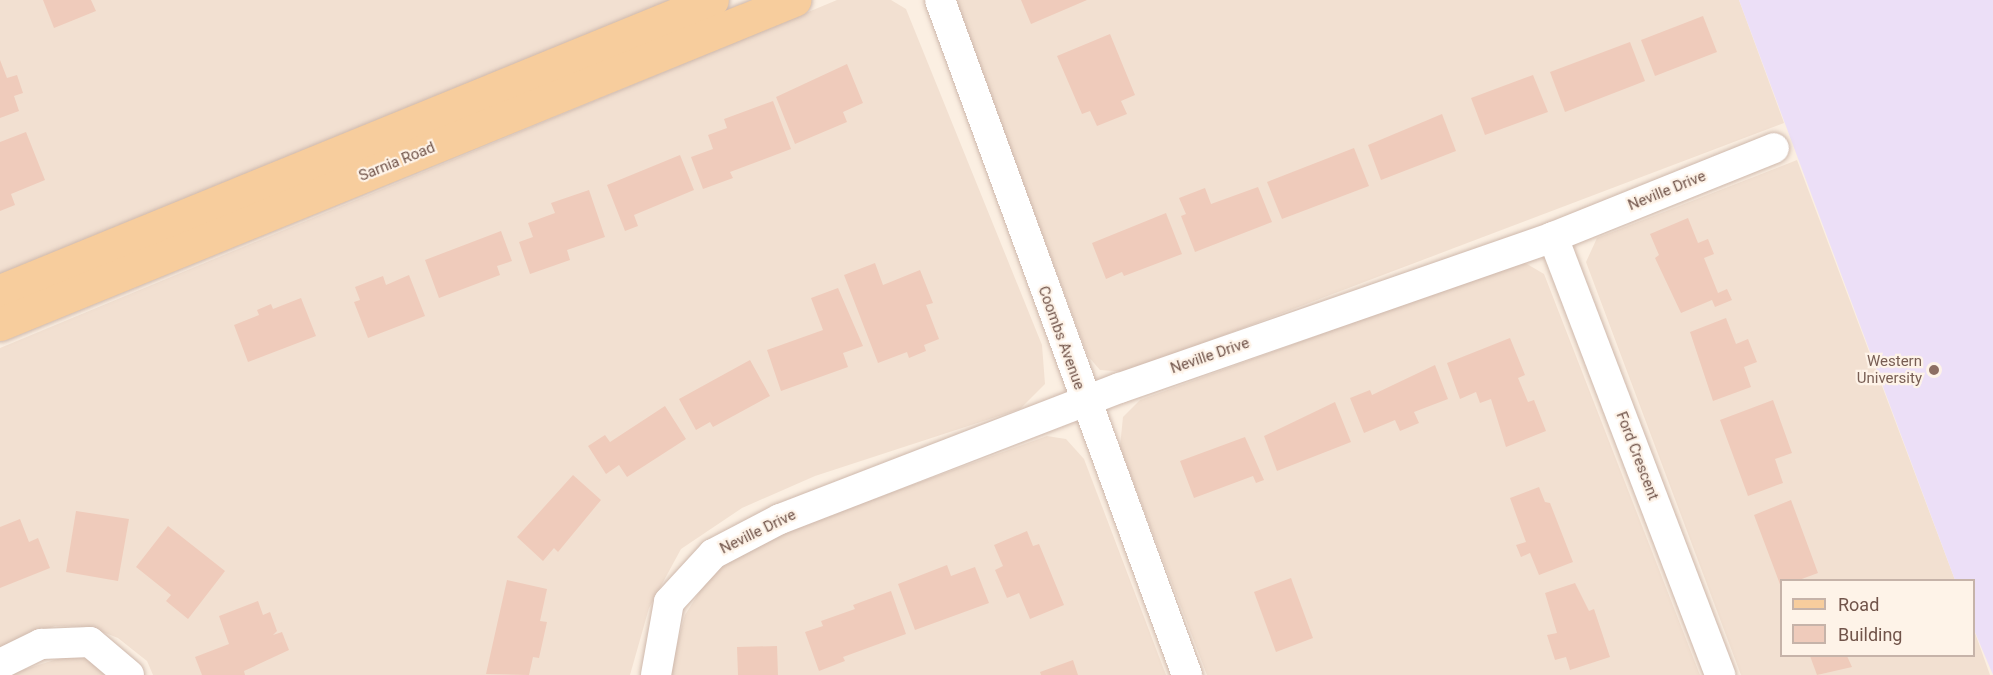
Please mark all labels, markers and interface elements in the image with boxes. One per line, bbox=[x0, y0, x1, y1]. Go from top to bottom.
street label: Sarnia Road bbox=[356, 139, 438, 185]
street label: Neville Drive bbox=[1626, 167, 1708, 215]
street label: Coombs Avenue bbox=[1034, 284, 1088, 392]
street label: Neville Drive bbox=[1168, 334, 1252, 378]
place label: Western University bbox=[1857, 352, 1922, 387]
marker: Western University bbox=[1927, 363, 1941, 377]
street label: Ford Crescent bbox=[1612, 409, 1662, 503]
street label: Neville Drive bbox=[717, 506, 799, 558]
legend bbox=[1780, 579, 1975, 657]
text: Road bbox=[1838, 594, 1879, 615]
text: Building bbox=[1838, 624, 1902, 645]

